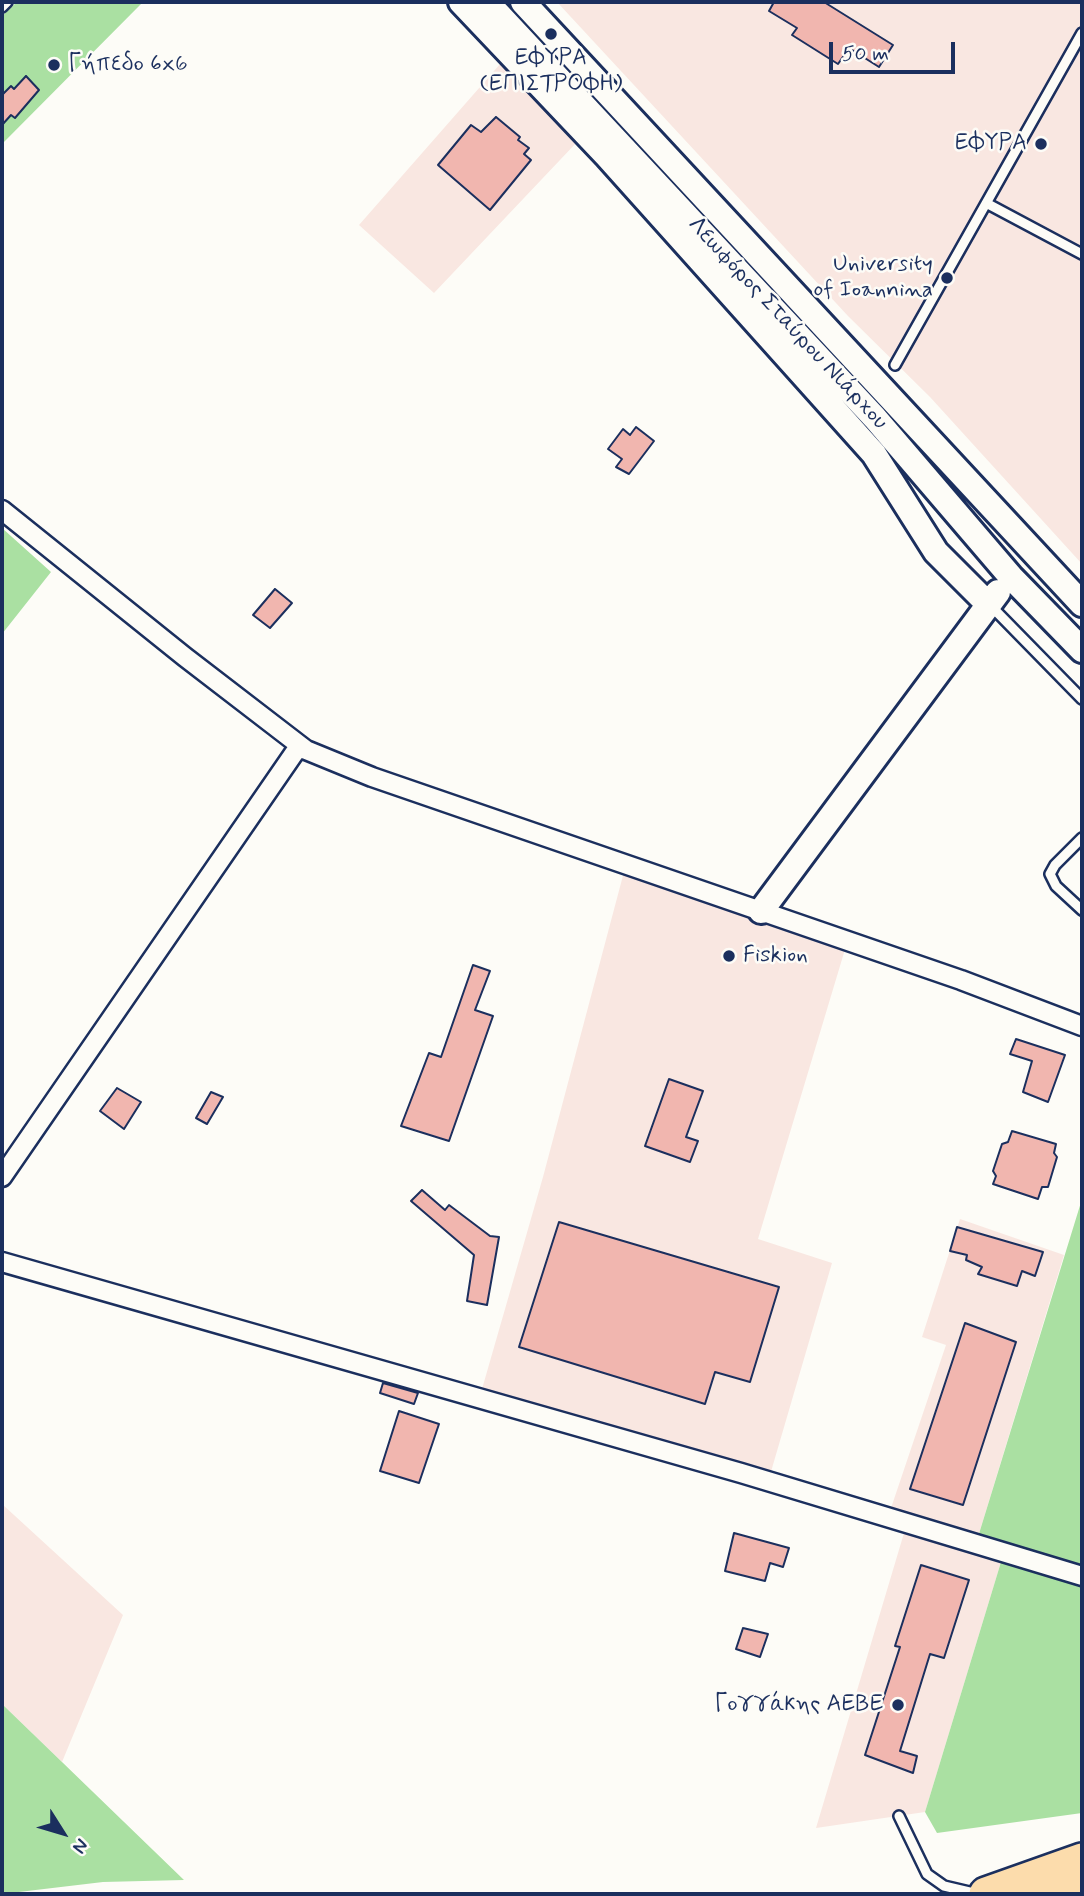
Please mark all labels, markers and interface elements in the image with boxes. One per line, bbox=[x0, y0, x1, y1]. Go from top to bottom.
marker: ΕΦΥΡΑ (ΕΠΙΣΤΡΟΦΗ) bbox=[543, 26, 559, 42]
scale bar bbox=[832, 28, 958, 72]
text: 50 m bbox=[842, 40, 889, 68]
place label: ΕΦΥΡΑ (ΕΠΙΣΤΡΟΦΗ) bbox=[479, 45, 623, 99]
place label: Γήπεδο 6x6 bbox=[68, 51, 188, 79]
marker: Γήπεδο 6x6 bbox=[46, 57, 62, 73]
place label: ΕΦΥΡΑ bbox=[955, 130, 1027, 158]
marker: ΕΦΥΡΑ bbox=[1033, 136, 1049, 152]
street label: Λεωφόρος Σταύρου Νιάρχου bbox=[681, 212, 893, 436]
place label: University of Ioannina bbox=[814, 251, 933, 305]
marker: University of Ioannina bbox=[939, 270, 955, 286]
place label: Fiskion bbox=[743, 942, 808, 970]
marker: Fiskion bbox=[721, 948, 737, 964]
place label: Γογγάκης ΑΕΒΕ bbox=[714, 1691, 884, 1719]
marker: Γογγάκης ΑΕΒΕ bbox=[890, 1697, 906, 1713]
north arrow bbox=[28, 1798, 98, 1868]
text: N bbox=[66, 1833, 94, 1859]

